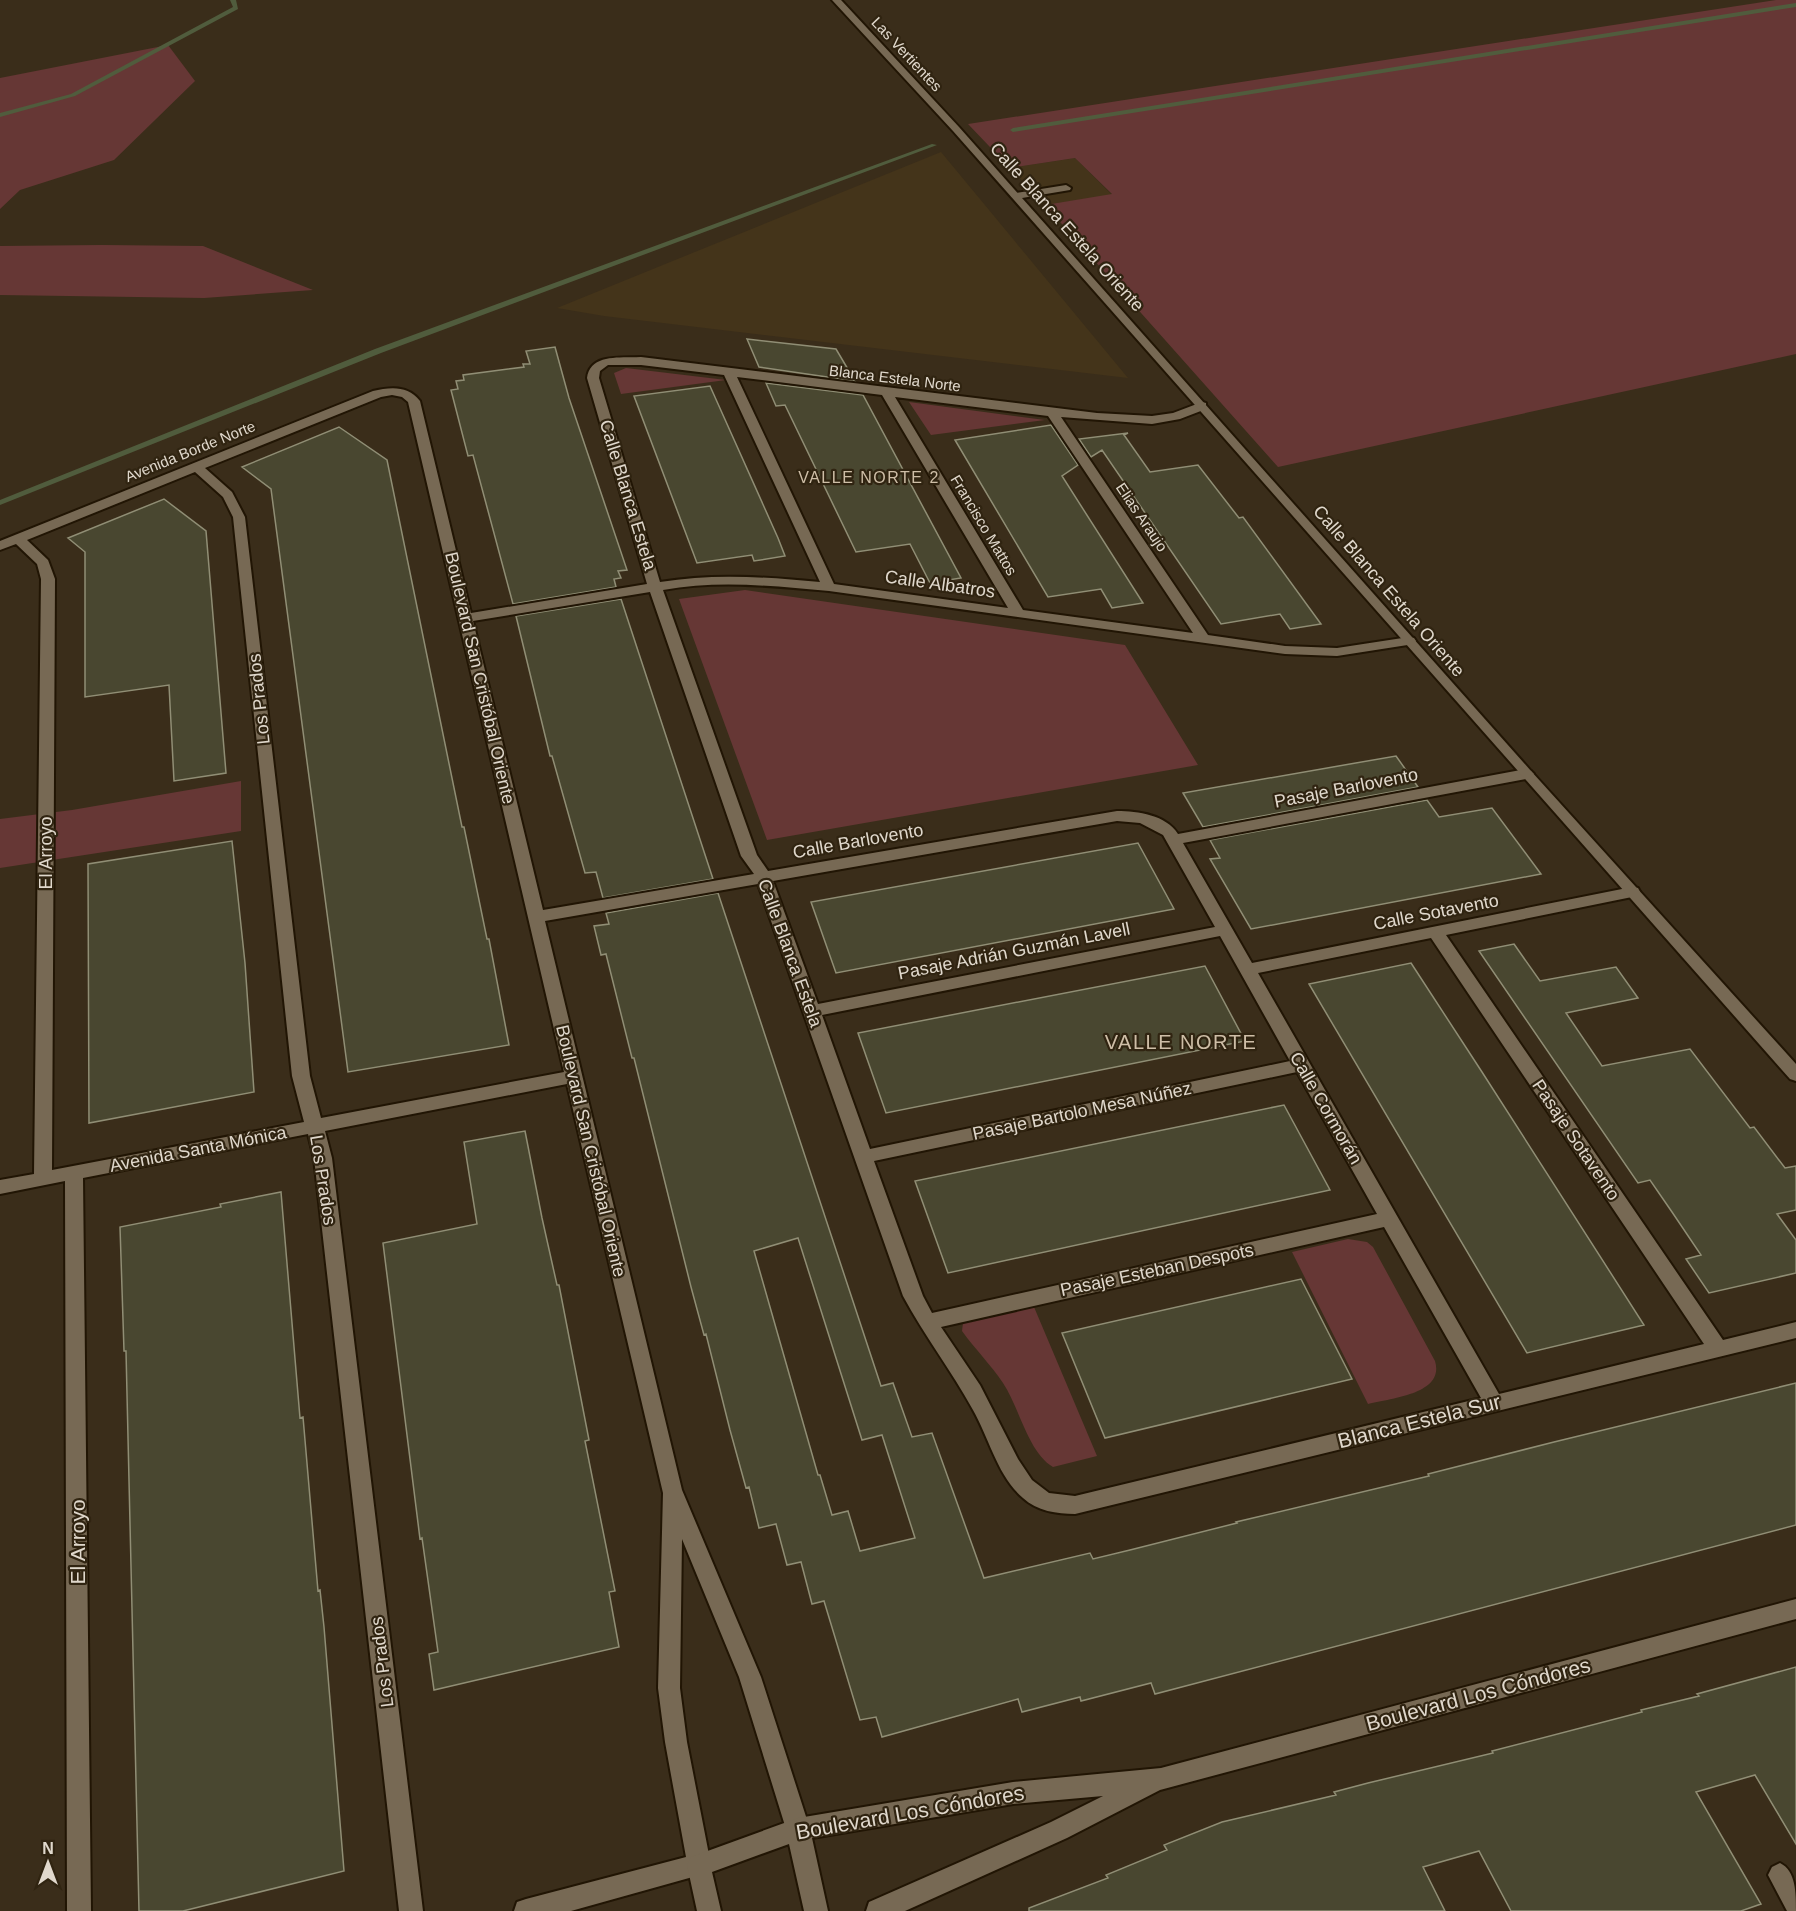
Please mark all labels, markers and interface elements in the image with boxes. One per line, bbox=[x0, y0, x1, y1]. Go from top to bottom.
street label: Las Vertientes bbox=[868, 13, 946, 95]
street label: Calle Blanca Estela Oriente bbox=[986, 139, 1148, 315]
street label: Blanca Estela Norte bbox=[828, 361, 962, 395]
street label: Avenida Borde Norte bbox=[122, 417, 258, 485]
street label: Calle Blanca Estela bbox=[596, 417, 661, 573]
district label: VALLE NORTE 2 bbox=[798, 469, 940, 486]
street label: Francisco Mattos bbox=[947, 472, 1021, 578]
street label: Elias Araujo bbox=[1113, 479, 1171, 555]
street label: Calle Blanca Estela Oriente bbox=[1309, 501, 1469, 681]
street label: Boulevard San Cristóbal Oriente bbox=[441, 550, 519, 806]
street label: Calle Albatros bbox=[884, 566, 996, 602]
street label: Los Prados bbox=[244, 653, 274, 745]
street label: Pasaje Barlovento bbox=[1272, 764, 1420, 812]
street label: El Arroyo bbox=[36, 816, 56, 890]
street label: Calle Barlovento bbox=[791, 820, 925, 862]
street label: Calle Blanca Estela bbox=[754, 876, 826, 1031]
street label: Calle Sotavento bbox=[1372, 890, 1500, 934]
street label: Pasaje Adrián Guzmán Lavell bbox=[896, 919, 1132, 983]
street label: Boulevard San Cristóbal Oriente bbox=[552, 1023, 630, 1279]
district label: VALLE NORTE bbox=[1105, 1031, 1257, 1053]
street label: Calle Cormorán bbox=[1286, 1048, 1366, 1168]
street label: Pasaje Sotavento bbox=[1528, 1076, 1624, 1204]
street label: Pasaje Bartolo Mesa Núñez bbox=[971, 1078, 1193, 1144]
street label: Avenida Santa Mónica bbox=[108, 1122, 289, 1176]
street label: Los Prados bbox=[306, 1133, 340, 1227]
street label: Pasaje Esteban Despots bbox=[1059, 1240, 1255, 1300]
street label: Blanca Estela Sur bbox=[1335, 1390, 1503, 1452]
street label: El Arroyo bbox=[66, 1499, 89, 1585]
street label: Los Prados bbox=[367, 1616, 397, 1708]
street label: Boulevard Los Cóndores bbox=[1363, 1653, 1593, 1735]
street label: Boulevard Los Cóndores bbox=[794, 1781, 1026, 1843]
north arrow bbox=[18, 1833, 78, 1893]
text: N bbox=[42, 1840, 54, 1857]

